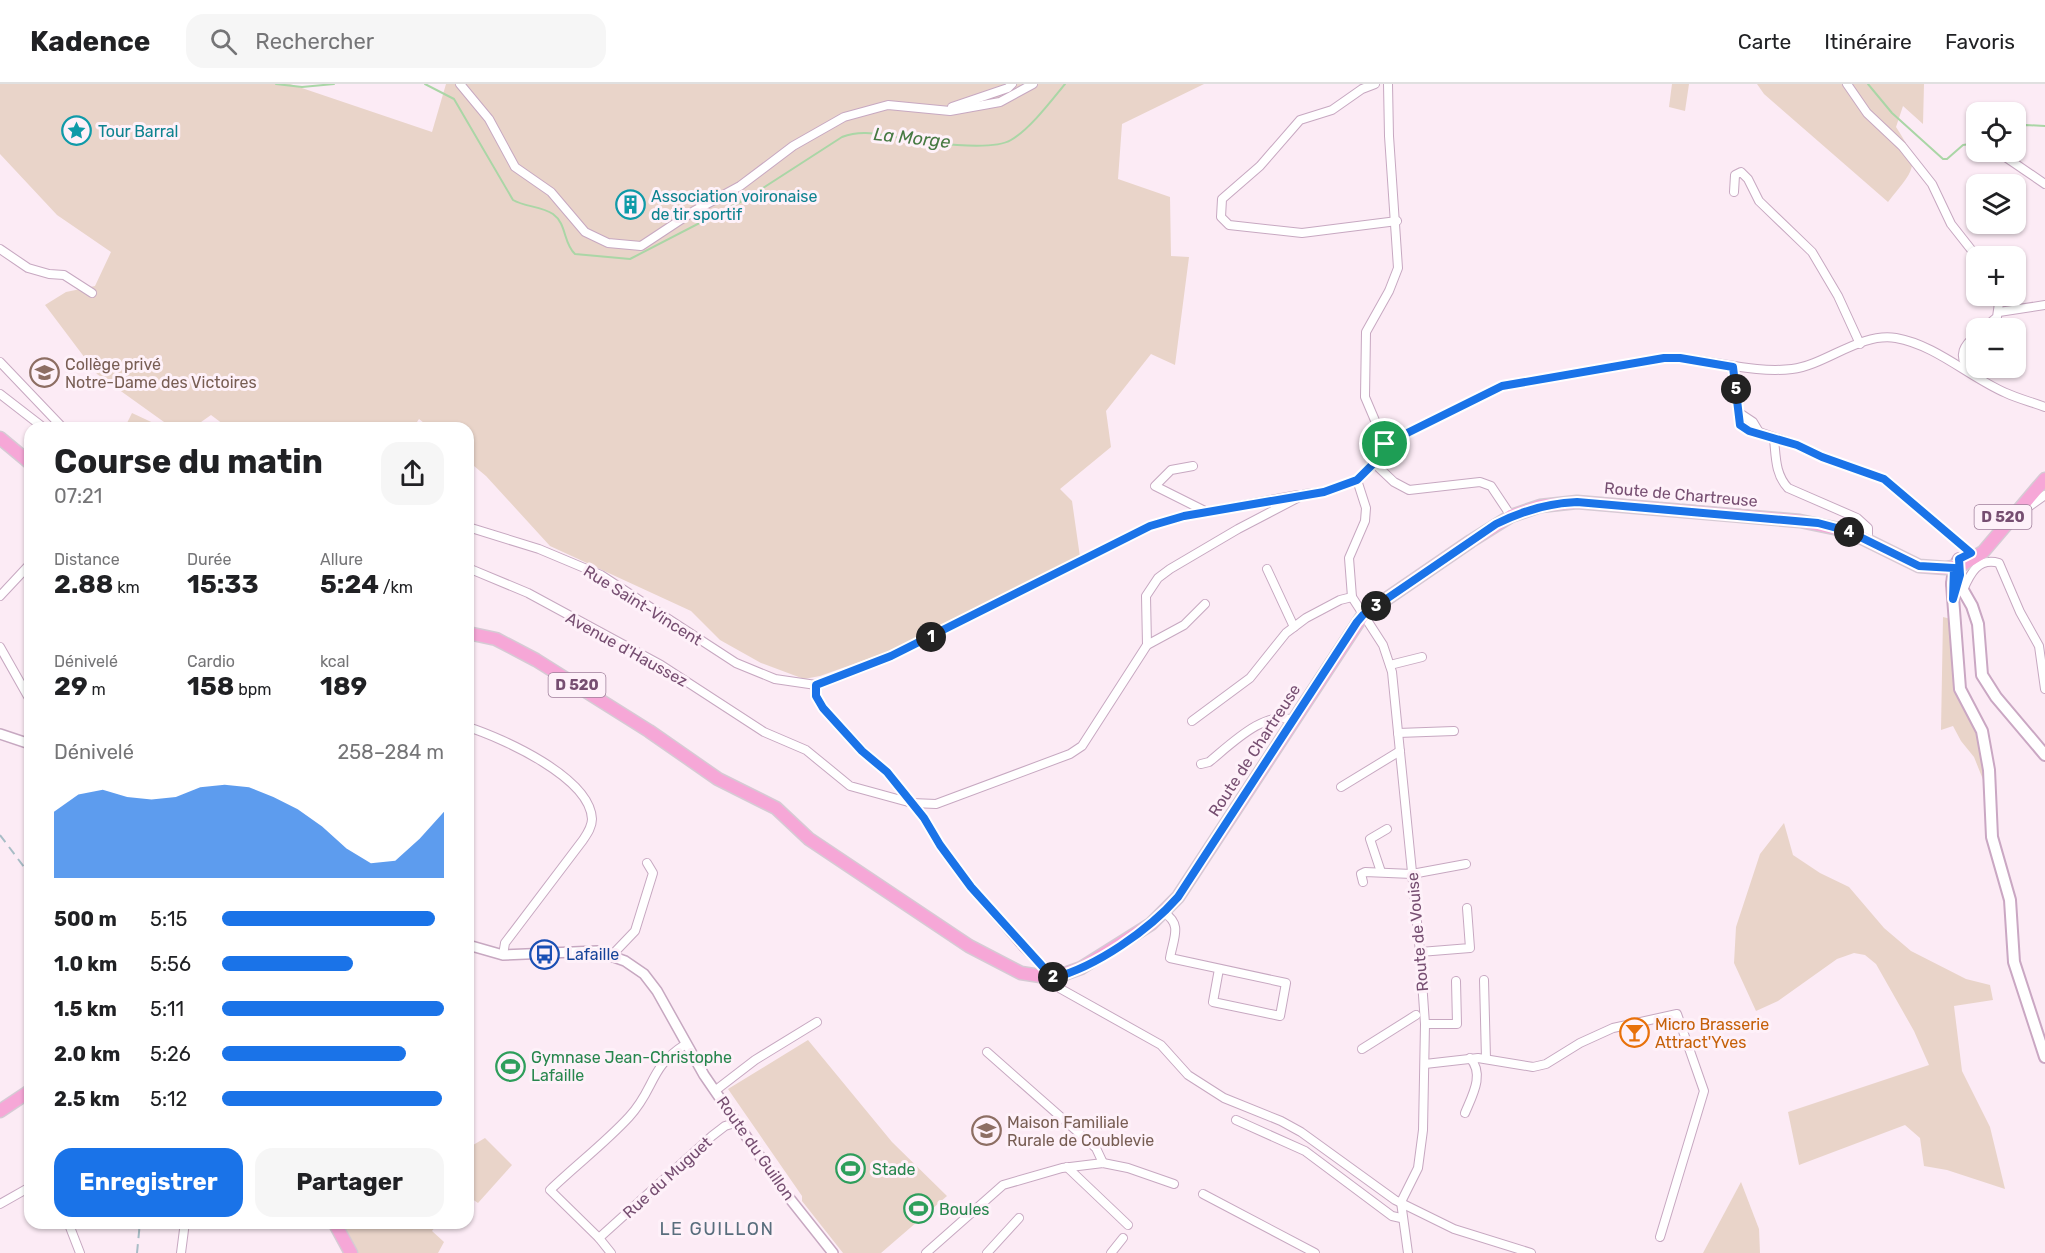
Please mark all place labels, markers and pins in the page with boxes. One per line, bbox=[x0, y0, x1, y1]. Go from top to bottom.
place icon: Tour Barral bbox=[61, 115, 93, 147]
place label: Tour Barral bbox=[98, 122, 178, 141]
place label: Association voironaise de tir sportif bbox=[651, 187, 817, 224]
building icon: Association voironaise de tir sportif bbox=[614, 189, 646, 221]
place label: Collège privé Notre-Dame des Victoires bbox=[65, 355, 257, 392]
school or university icon: Collège privé Notre-Dame des Victoires bbox=[28, 357, 60, 389]
pin: 5 bbox=[1721, 374, 1751, 404]
pin bbox=[1359, 418, 1410, 469]
pin: 4 bbox=[1834, 517, 1864, 547]
pin: 3 bbox=[1361, 591, 1391, 621]
pin: 1 bbox=[916, 622, 946, 652]
bus stop icon: Lafaille bbox=[529, 938, 561, 970]
place label: Lafaille bbox=[566, 945, 619, 964]
pin: 2 bbox=[1038, 962, 1068, 992]
place label: Micro Brasserie Attract'Yves bbox=[1655, 1015, 1769, 1052]
bar icon: Micro Brasserie Attract'Yves bbox=[1618, 1017, 1650, 1049]
place label: Gymnase Jean-Christophe Lafaille bbox=[531, 1048, 732, 1085]
sports icon: Gymnase Jean-Christophe Lafaille bbox=[494, 1050, 526, 1082]
place label: Maison Familiale Rurale de Coublevie bbox=[1007, 1113, 1154, 1150]
school or university icon: Maison Familiale Rurale de Coublevie bbox=[970, 1115, 1002, 1147]
sports icon: Stade bbox=[835, 1153, 867, 1185]
place label: Stade bbox=[872, 1160, 916, 1179]
sports icon: Boules bbox=[902, 1193, 934, 1225]
place label: Boules bbox=[939, 1200, 990, 1219]

